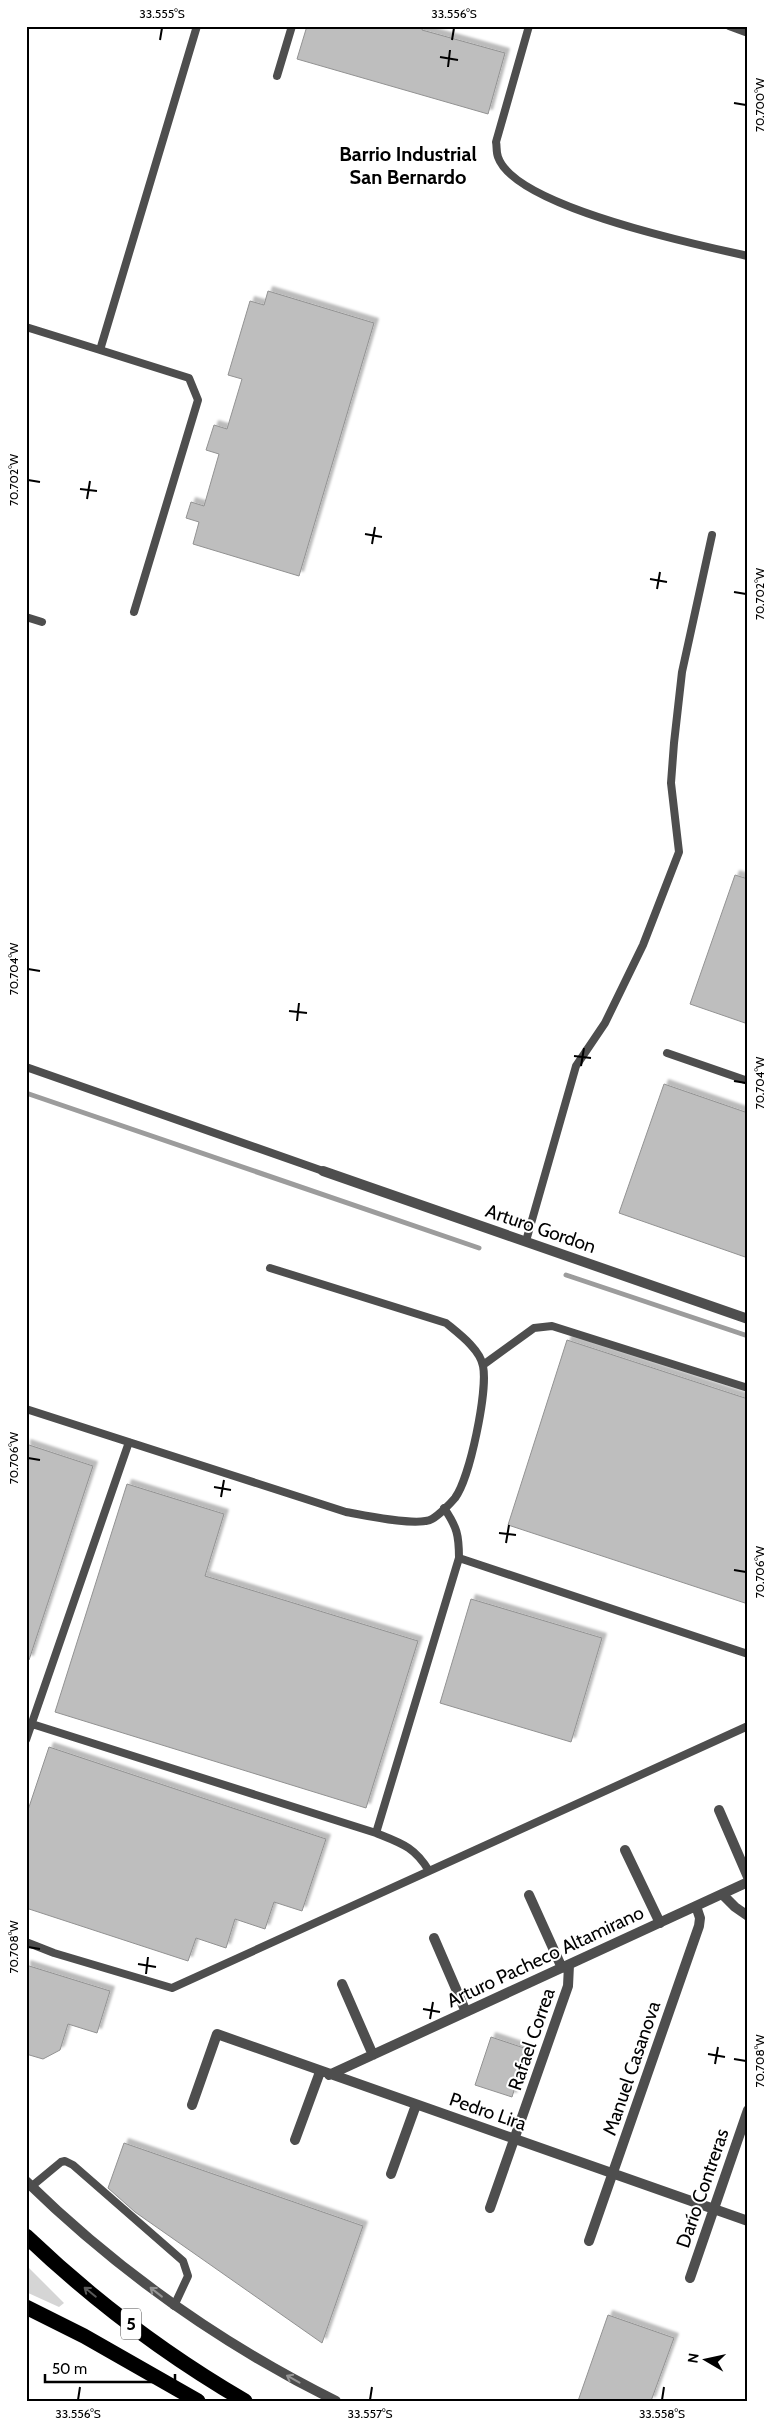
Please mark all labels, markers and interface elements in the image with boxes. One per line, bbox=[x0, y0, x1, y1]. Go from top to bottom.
text: 33.555°S bbox=[139, 6, 185, 21]
text: 33.556°S bbox=[431, 6, 477, 21]
text: 70.700°W bbox=[752, 77, 767, 132]
district label: Barrio Industrial San Bernardo bbox=[339, 142, 477, 189]
text: 70.702°W bbox=[6, 453, 21, 506]
text: 70.702°W bbox=[752, 567, 767, 620]
text: 70.704°W bbox=[6, 942, 21, 995]
text: 70.704°W bbox=[752, 1056, 767, 1109]
street label: Arturo Gordon bbox=[483, 1199, 599, 1258]
text: 70.706°W bbox=[6, 1431, 21, 1484]
text: 70.706°W bbox=[752, 1545, 767, 1598]
street label: Arturo Pacheco Altamirano bbox=[443, 1901, 647, 2012]
text: 70.708°W bbox=[6, 1920, 21, 1974]
street label: Rafael Correa bbox=[503, 1985, 560, 2093]
street label: Manuel Casanova bbox=[598, 1998, 665, 2138]
text: 70.708°W bbox=[752, 2034, 767, 2088]
street label: Pedro Lira bbox=[446, 2088, 529, 2135]
street label: Darío Contreras bbox=[671, 2125, 734, 2251]
one-way arrow bbox=[84, 2287, 97, 2298]
one-way arrow bbox=[149, 2287, 162, 2298]
road number: 5 bbox=[121, 2308, 141, 2340]
north arrow bbox=[682, 2334, 732, 2384]
scale bar bbox=[45, 2352, 175, 2384]
text: N bbox=[683, 2352, 703, 2364]
text: 50 m bbox=[52, 2360, 87, 2378]
one-way arrow bbox=[286, 2374, 301, 2383]
text: 33.556°S bbox=[55, 2406, 101, 2421]
text: 33.557°S bbox=[347, 2406, 393, 2421]
text: 33.558°S bbox=[639, 2406, 685, 2421]

